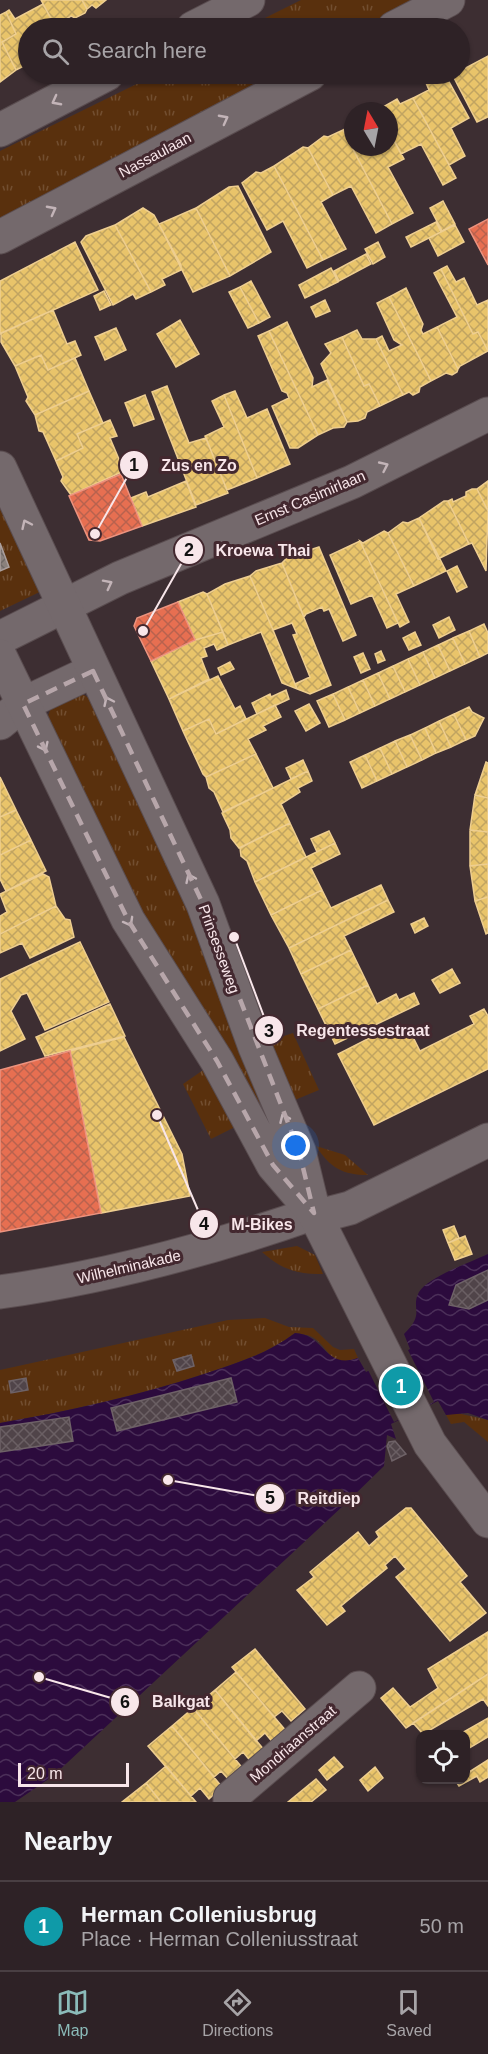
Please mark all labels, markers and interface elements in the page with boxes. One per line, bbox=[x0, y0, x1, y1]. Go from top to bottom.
search box bbox=[18, 18, 470, 84]
icon: search bbox=[39, 35, 72, 68]
text: Search here bbox=[87, 38, 207, 63]
one-way arrow bbox=[51, 94, 62, 105]
north arrow bbox=[344, 102, 398, 156]
one-way arrow bbox=[218, 115, 228, 126]
street label: Nassaulaan bbox=[116, 128, 194, 181]
one-way arrow bbox=[45, 206, 56, 217]
callout: Zus en Zo bbox=[119, 448, 248, 482]
text: 1 bbox=[129, 455, 139, 475]
text: Zus en Zo bbox=[161, 457, 237, 474]
one-way arrow bbox=[378, 462, 389, 474]
street label: Ernst Casimirlaan bbox=[252, 467, 368, 528]
one-way arrow bbox=[21, 520, 33, 531]
callout: Kroewa Thai bbox=[174, 533, 323, 567]
text: 2 bbox=[184, 540, 194, 560]
text: Kroewa Thai bbox=[215, 542, 311, 559]
one-way arrow bbox=[102, 579, 113, 591]
one-way arrow bbox=[103, 697, 115, 708]
one-way arrow bbox=[36, 740, 48, 751]
one-way arrow bbox=[186, 873, 198, 884]
street label: Prinsesseweg bbox=[196, 902, 243, 996]
one-way arrow bbox=[122, 916, 133, 926]
callout: Regentessestraat bbox=[254, 1013, 442, 1047]
text: 3 bbox=[264, 1021, 274, 1041]
text: Regentessestraat bbox=[296, 1022, 430, 1039]
one-way arrow bbox=[279, 1113, 291, 1124]
your location bbox=[281, 1131, 310, 1160]
callout: M-Bikes bbox=[189, 1207, 304, 1241]
text: 4 bbox=[199, 1214, 209, 1234]
text: M-Bikes bbox=[231, 1216, 293, 1233]
street label: Wilhelminakade bbox=[75, 1246, 182, 1287]
pin: 1 bbox=[382, 1364, 420, 1408]
callout: Reitdiep bbox=[255, 1481, 372, 1515]
text: 5 bbox=[265, 1488, 275, 1508]
text: Reitdiep bbox=[297, 1490, 361, 1507]
callout: Balkgat bbox=[110, 1685, 222, 1719]
text: 6 bbox=[120, 1692, 130, 1712]
text: Balkgat bbox=[152, 1693, 211, 1710]
street label: Mondriaanstraat bbox=[246, 1701, 340, 1786]
map controls bbox=[416, 1730, 470, 1784]
button: locate bbox=[416, 1730, 470, 1784]
scale bar bbox=[18, 1760, 129, 1788]
text: 20 m bbox=[27, 1765, 63, 1782]
text: Nearby bbox=[24, 1826, 112, 1856]
text: Herman Colleniusbrug bbox=[81, 1902, 317, 1927]
text: 1 bbox=[38, 1915, 49, 1937]
text: 50 m bbox=[420, 1915, 464, 1937]
text: Place · Herman Colleniusstraat bbox=[81, 1928, 358, 1950]
tab: Map bbox=[56, 1986, 89, 2040]
tab: Directions bbox=[202, 1986, 273, 2040]
tab: Saved bbox=[386, 1986, 432, 2040]

